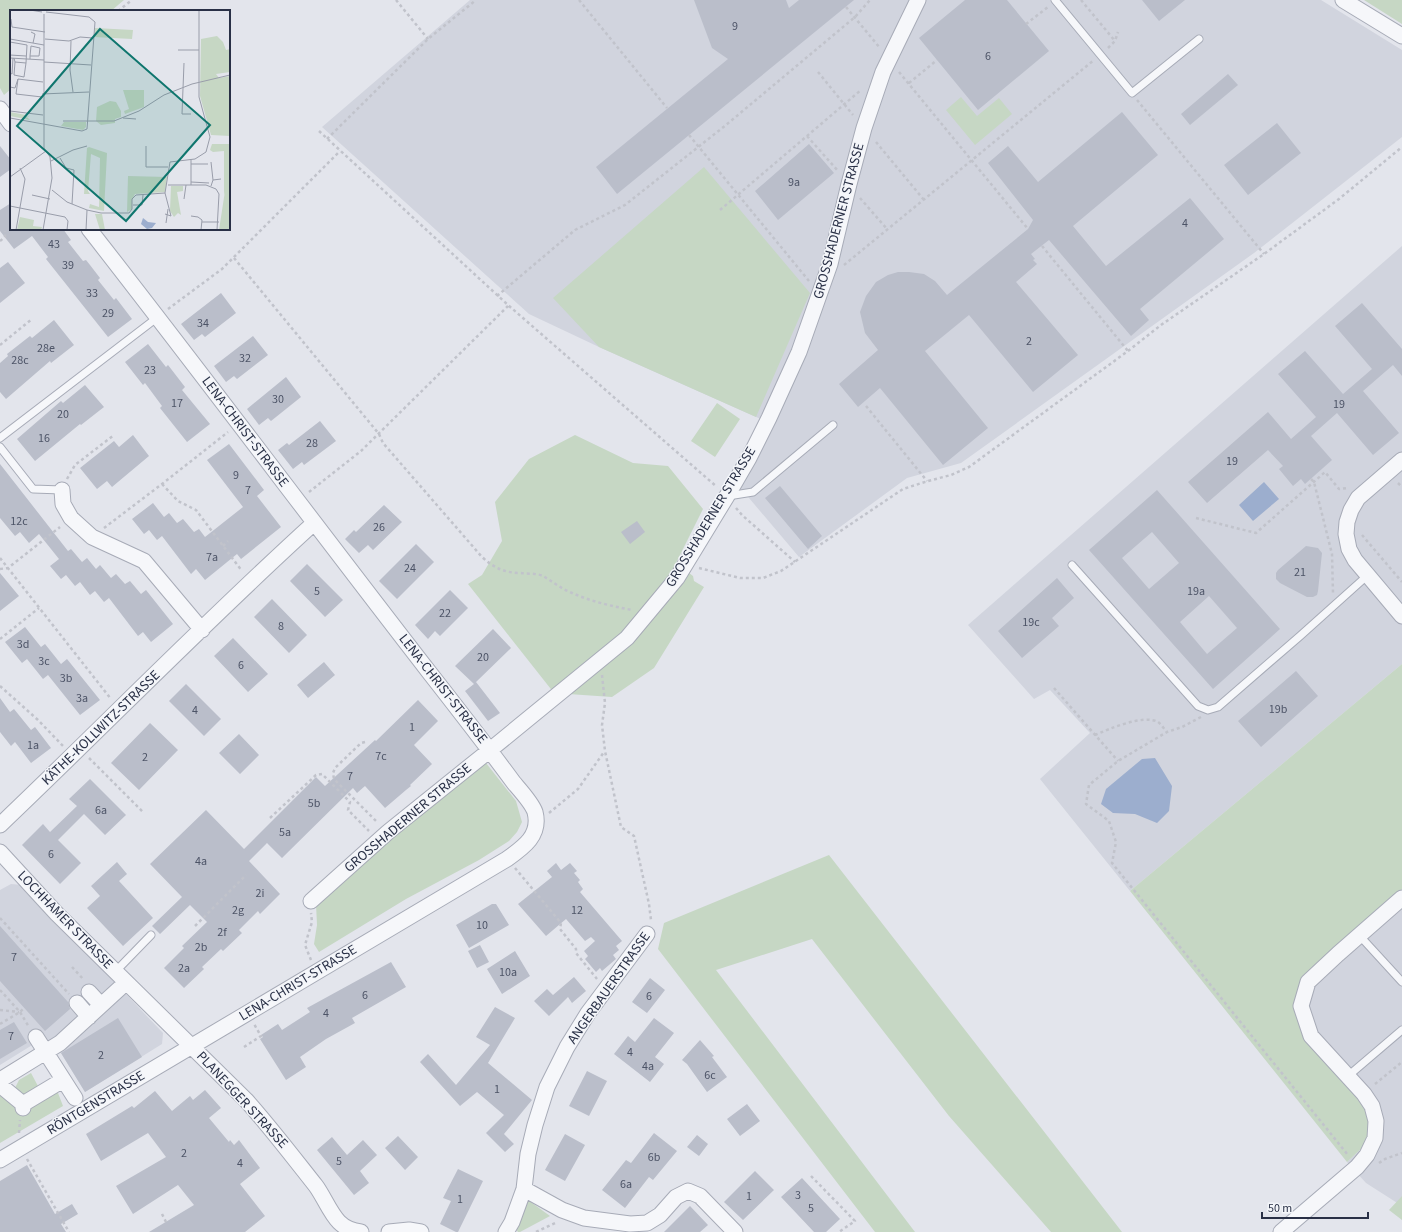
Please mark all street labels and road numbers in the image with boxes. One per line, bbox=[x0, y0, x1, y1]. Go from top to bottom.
street label: GROSSHADERNER STRASSE bbox=[809, 141, 869, 301]
street label: LENA-CHRIST-STRASSE bbox=[197, 372, 293, 492]
street label: GROSSHADERNER STRASSE bbox=[661, 443, 761, 591]
street label: LENA-CHRIST-STRASSE bbox=[394, 630, 492, 748]
street label: KÄTHE-KOLLWITZ-STRASSE bbox=[37, 666, 165, 790]
street label: GROSSHADERNER STRASSE bbox=[340, 759, 476, 877]
street label: LOCHHAMER STRASSE bbox=[13, 866, 117, 974]
street label: ANGERBAUERSTRASSE bbox=[563, 928, 655, 1048]
street label: LENA-CHRIST-STRASSE bbox=[235, 940, 361, 1026]
street label: PLANEGGER STRASSE bbox=[192, 1047, 292, 1153]
street label: RÖNTGENSTRASSE bbox=[43, 1066, 149, 1140]

